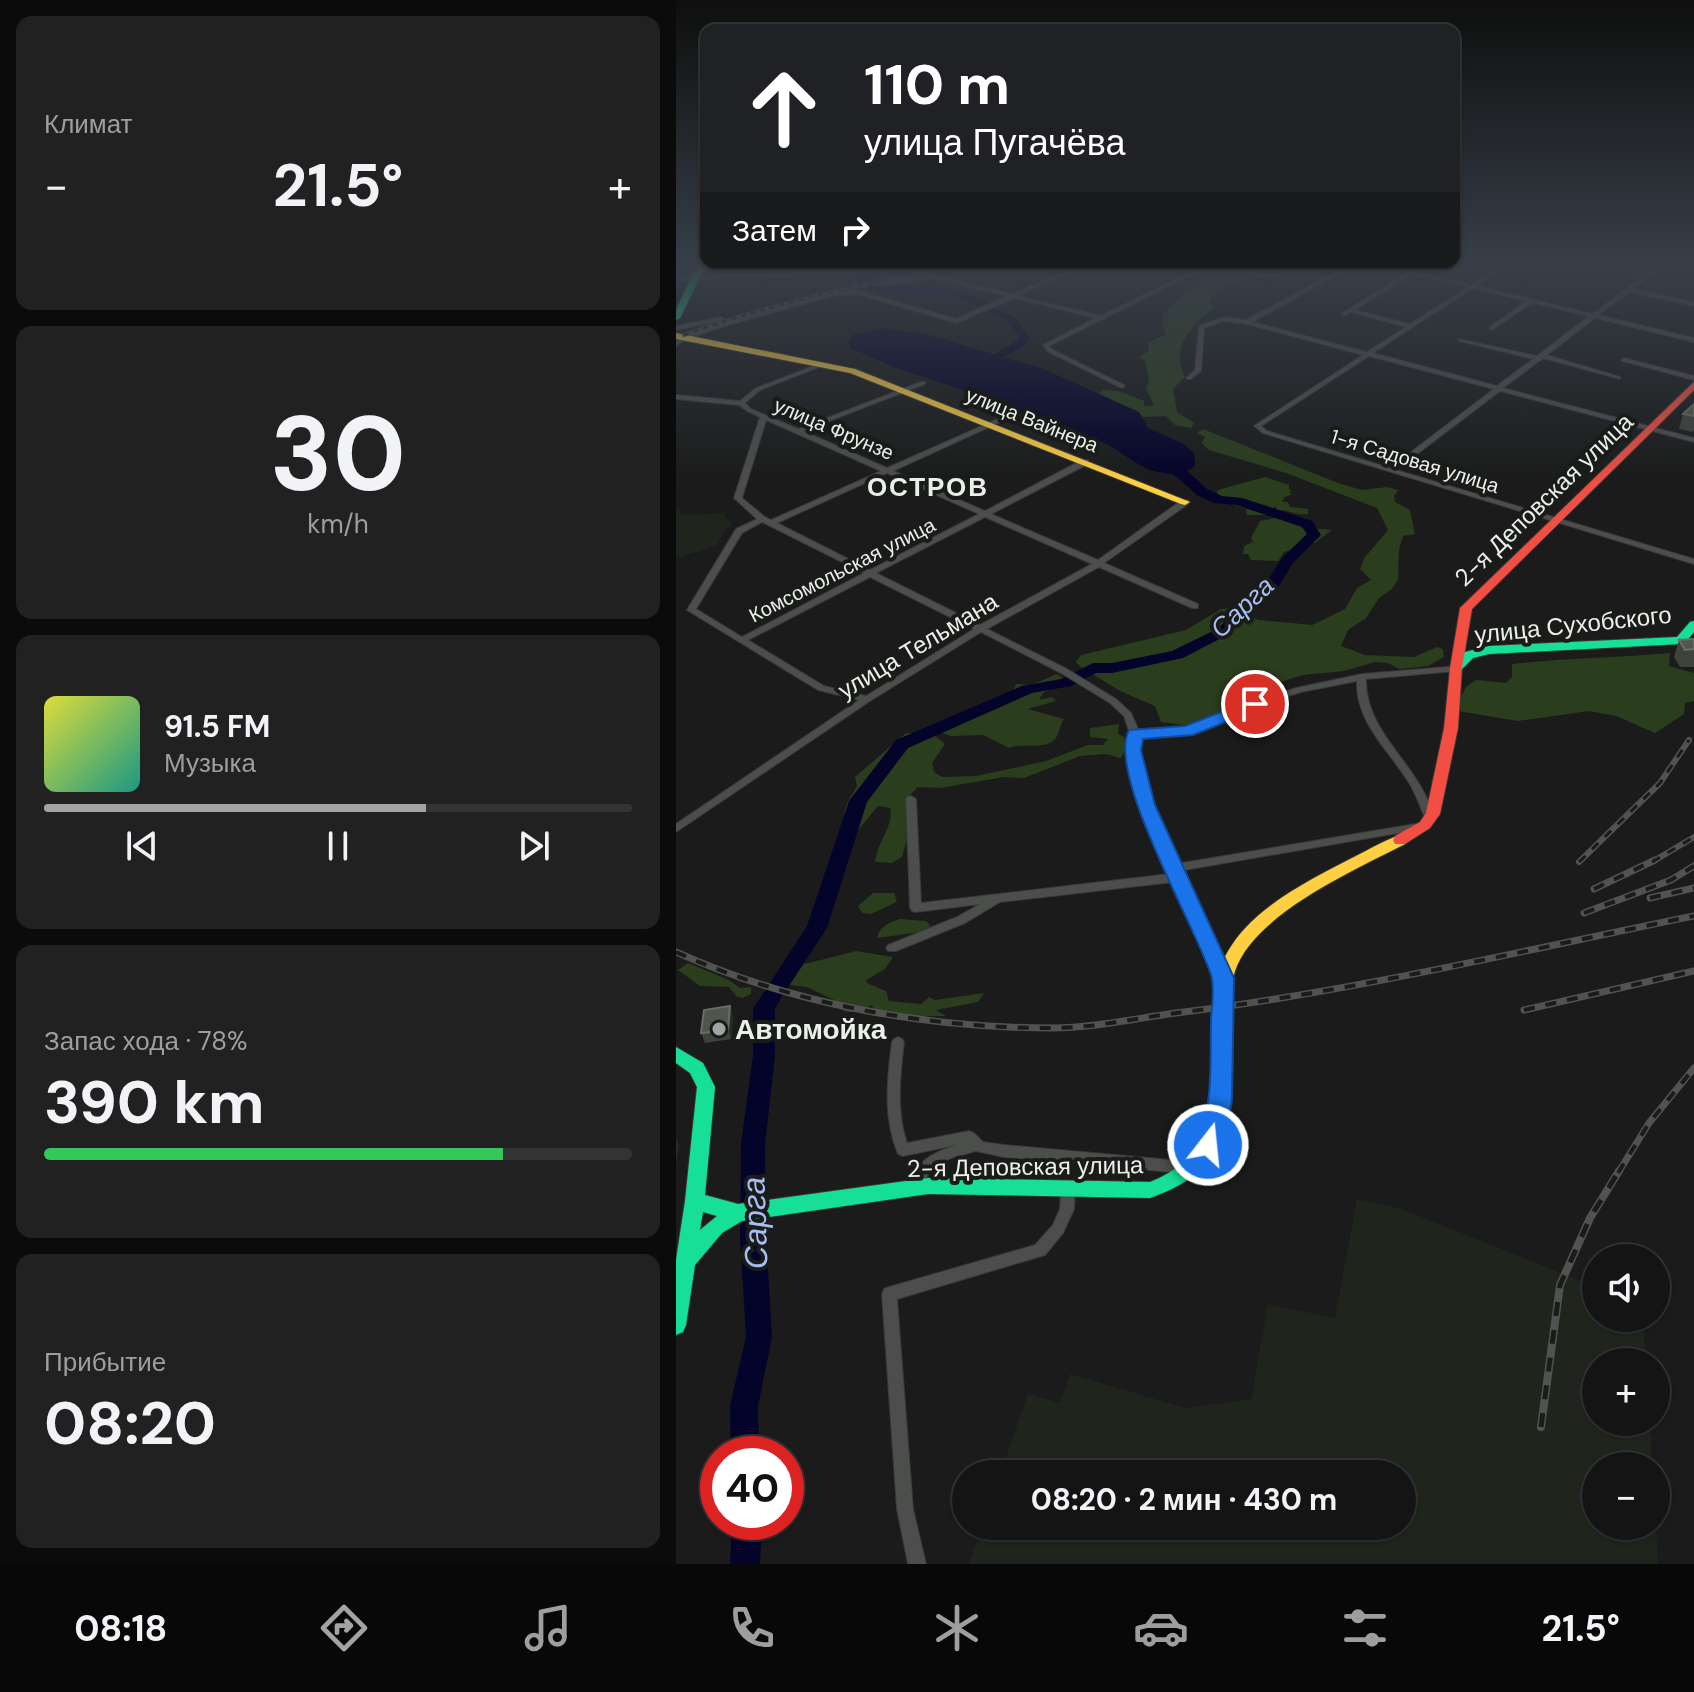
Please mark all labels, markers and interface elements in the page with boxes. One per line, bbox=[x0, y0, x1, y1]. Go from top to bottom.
text: 110 m bbox=[864, 48, 1010, 121]
icon: ahead bbox=[732, 56, 836, 160]
text: Климат bbox=[44, 107, 133, 141]
text: улица Пугачёва bbox=[864, 119, 1126, 166]
text: 21.5° bbox=[273, 146, 403, 225]
text: − bbox=[44, 157, 68, 215]
text: + bbox=[608, 157, 632, 215]
icon: right bbox=[833, 208, 877, 252]
text: Затем bbox=[732, 211, 817, 250]
street label: улица Вайнера bbox=[962, 382, 1103, 459]
text: 30 bbox=[270, 387, 406, 522]
street label: улица Фрунзе bbox=[770, 392, 898, 466]
street label: 2-я Деповская улица bbox=[1448, 406, 1640, 593]
street label: 1-я Садовая улица bbox=[1328, 423, 1503, 499]
district label: ОСТРОВ bbox=[867, 470, 989, 504]
text: km/h bbox=[307, 507, 369, 541]
street label: Комсомольская улица bbox=[744, 511, 940, 628]
water label: Сарга bbox=[1203, 569, 1281, 645]
street label: улица Тельмана bbox=[832, 585, 1004, 706]
street label: улица Сухобского bbox=[1473, 599, 1673, 650]
pin bbox=[1221, 670, 1289, 738]
icon: arrive bbox=[1233, 682, 1277, 726]
text: 91.5 FM bbox=[164, 707, 270, 746]
text: Музыка bbox=[164, 746, 256, 780]
icon: previous bbox=[120, 824, 164, 868]
icon: pause bbox=[316, 824, 360, 868]
icon: next bbox=[512, 824, 556, 868]
place label: Автомойка bbox=[735, 1011, 887, 1048]
marker: Автомойка bbox=[710, 1020, 728, 1038]
text: Запас хода · 78% bbox=[44, 1024, 248, 1058]
text: 390 km bbox=[44, 1063, 264, 1142]
position arrow bbox=[1166, 1103, 1250, 1187]
street label: 2-я Деповская улица bbox=[907, 1149, 1144, 1184]
water label: Сарга bbox=[732, 1176, 778, 1270]
map controls bbox=[1582, 1244, 1670, 1540]
button: sound bbox=[1582, 1244, 1670, 1332]
text: Прибытие bbox=[44, 1345, 166, 1379]
button: + bbox=[1582, 1348, 1670, 1436]
text: 08:20 bbox=[44, 1384, 216, 1463]
speed limit sign: 40 bbox=[700, 1436, 804, 1540]
button: − bbox=[1582, 1452, 1670, 1540]
text: 08:20 · 2 мин · 430 m bbox=[1031, 1480, 1337, 1519]
icon: directions bbox=[316, 1600, 372, 1656]
icon: music bbox=[520, 1600, 576, 1656]
icon: phone bbox=[724, 1600, 780, 1656]
icon: climate bbox=[929, 1600, 985, 1656]
icon: car bbox=[1133, 1600, 1189, 1656]
icon: filters bbox=[1337, 1600, 1393, 1656]
text: 08:18 bbox=[74, 1605, 167, 1652]
text: 21.5° bbox=[1541, 1605, 1620, 1652]

